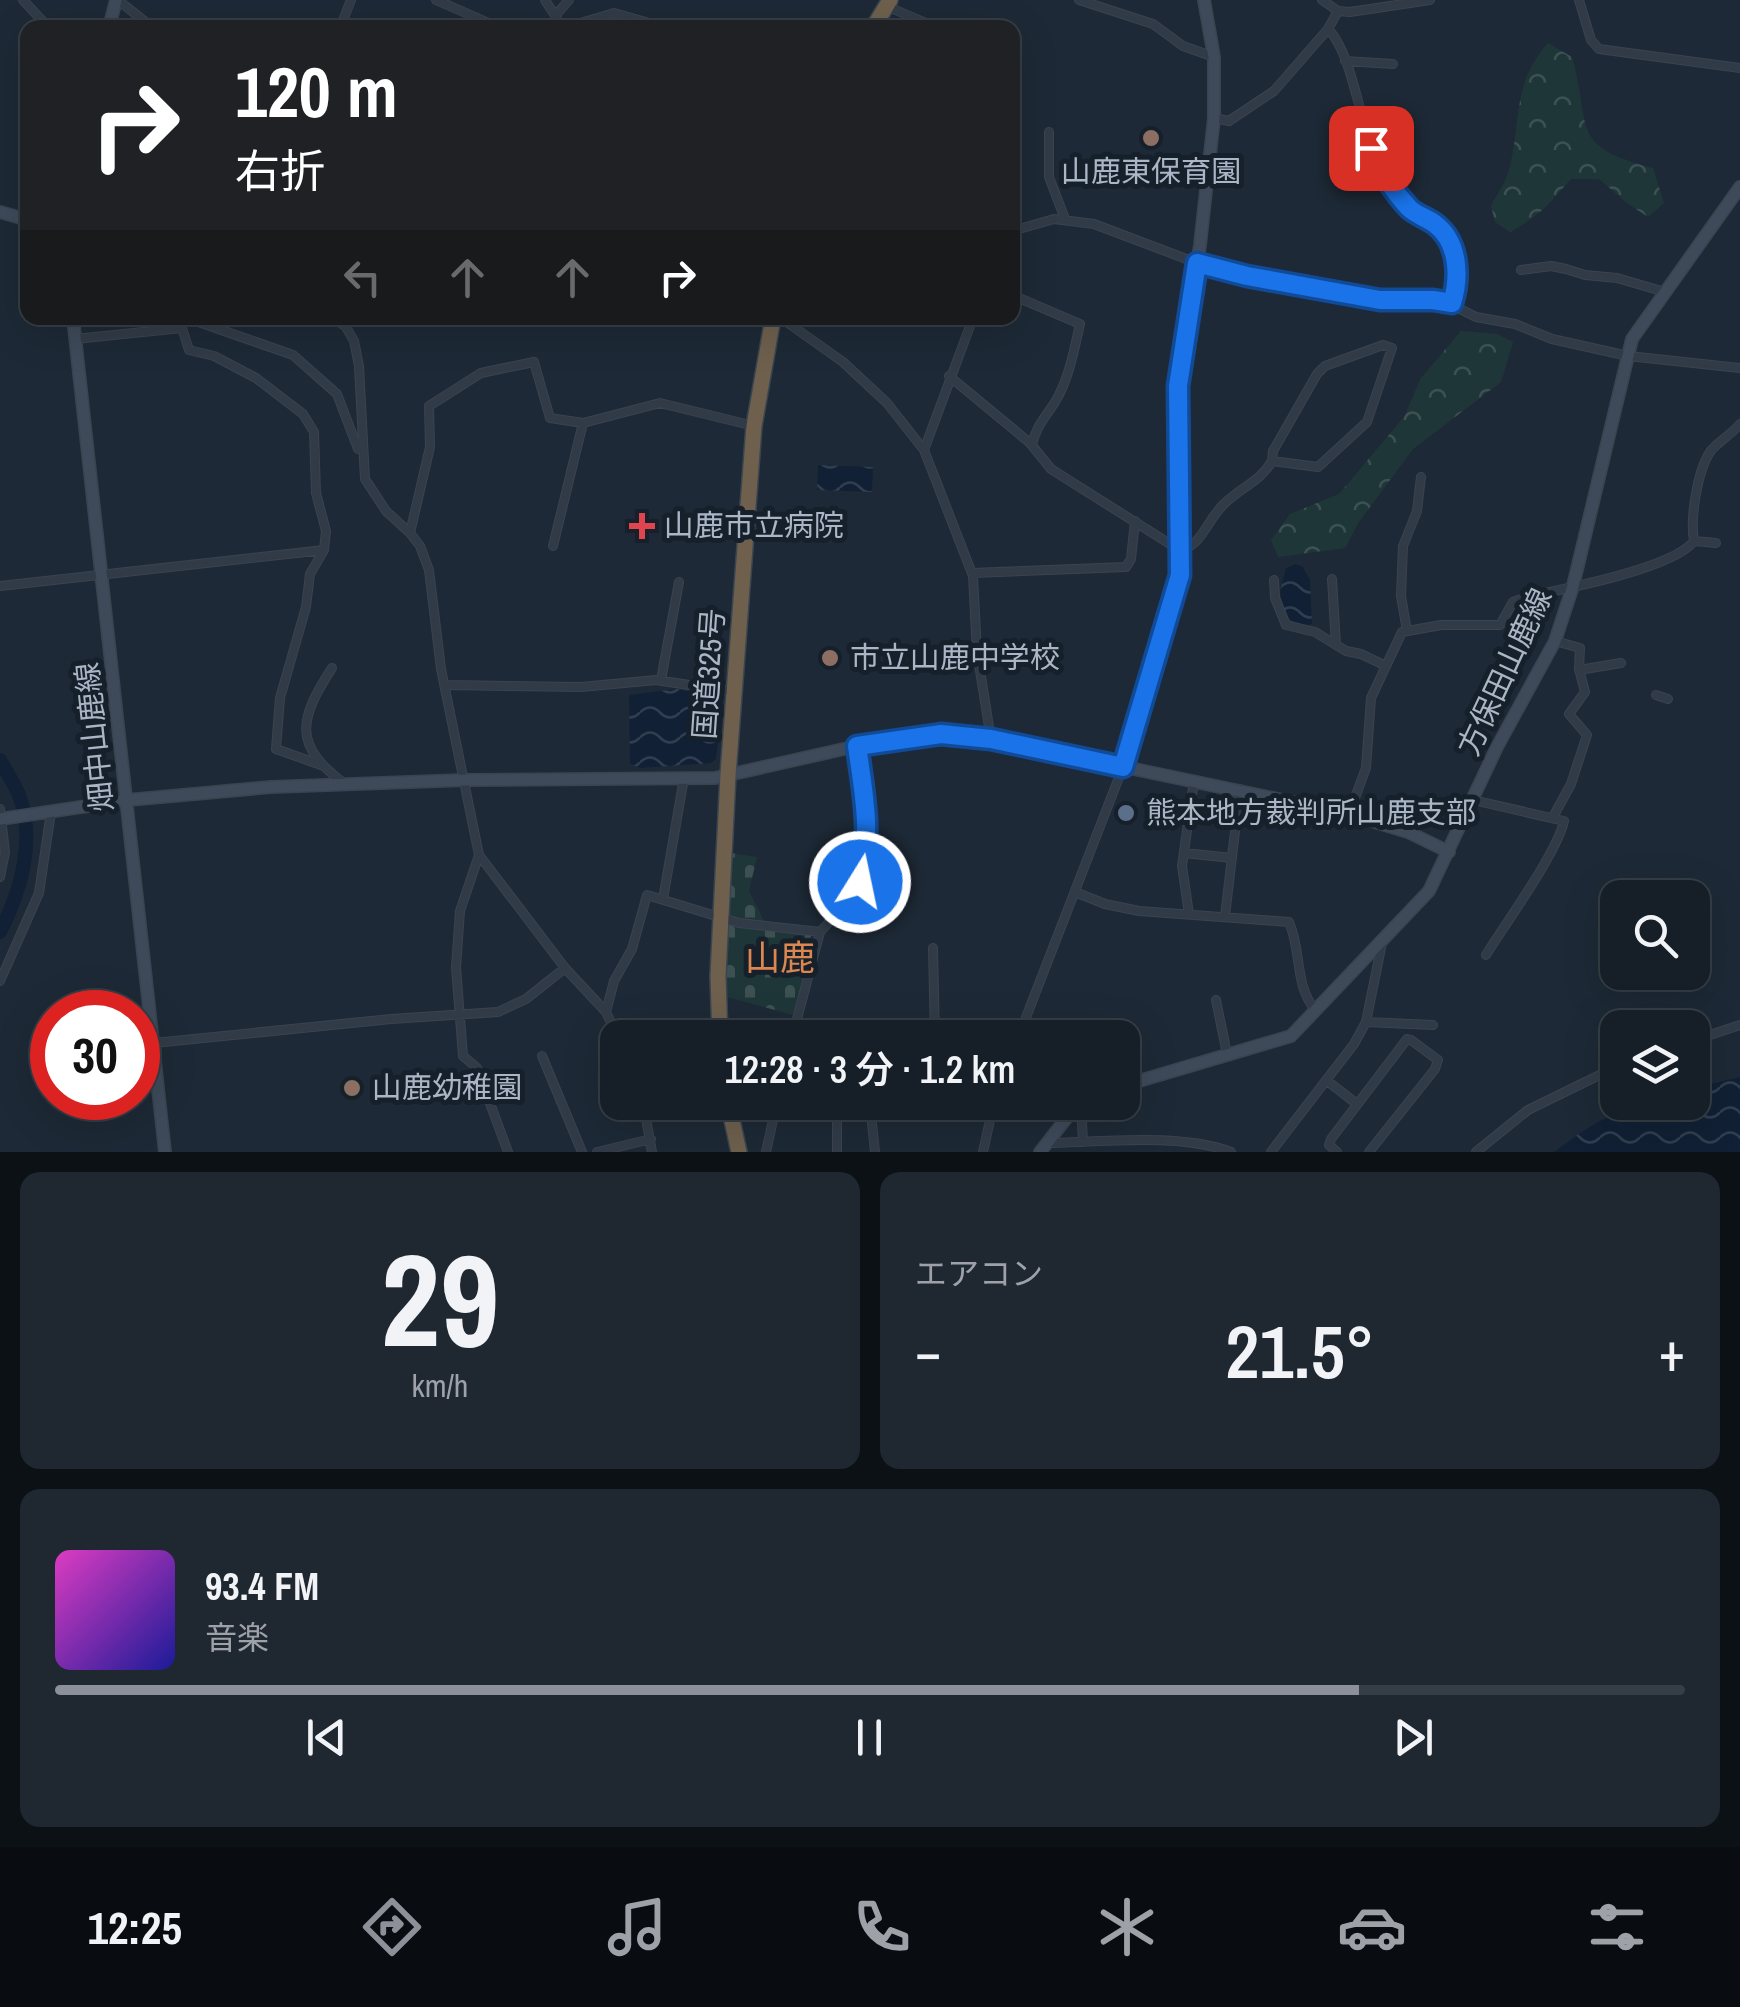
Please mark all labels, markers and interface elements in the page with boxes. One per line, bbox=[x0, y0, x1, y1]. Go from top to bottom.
text: 120 m bbox=[235, 45, 398, 139]
icon: right bbox=[70, 60, 200, 190]
pin bbox=[1329, 106, 1414, 191]
icon: arrive bbox=[1344, 121, 1399, 176]
marker: 山鹿東保育園 bbox=[1140, 127, 1162, 149]
text: 右折 bbox=[235, 140, 325, 201]
place label: 山鹿東保育園 bbox=[1061, 151, 1241, 191]
icon: left bbox=[335, 250, 390, 305]
icon: ahead bbox=[440, 250, 495, 305]
icon: ahead bbox=[545, 250, 600, 305]
icon: right bbox=[650, 250, 705, 305]
place label: 山鹿市立病院 bbox=[664, 505, 844, 545]
marker: 山鹿市立病院 bbox=[629, 513, 655, 539]
street label: 方保田山鹿線 bbox=[1448, 582, 1560, 762]
street label: 国道325号 bbox=[683, 607, 733, 741]
place label: 市立山鹿中学校 bbox=[850, 637, 1060, 677]
marker: 市立山鹿中学校 bbox=[819, 647, 841, 669]
street label: 畑中山鹿線 bbox=[66, 660, 122, 814]
place label: 熊本地方裁判所山鹿支部 bbox=[1146, 792, 1476, 832]
marker: 熊本地方裁判所山鹿支部 bbox=[1115, 802, 1137, 824]
position arrow bbox=[808, 830, 912, 934]
map controls bbox=[1600, 880, 1710, 1120]
button: search bbox=[1600, 880, 1710, 990]
district label: 山鹿 bbox=[745, 934, 815, 981]
speed limit sign: 30 bbox=[30, 990, 160, 1120]
button: layers bbox=[1600, 1010, 1710, 1120]
text: 12:28 · 3 分 · 1.2 km bbox=[725, 1044, 1015, 1095]
place label: 山鹿幼稚園 bbox=[372, 1067, 522, 1107]
marker: 山鹿幼稚園 bbox=[341, 1077, 363, 1099]
text: 29 bbox=[381, 1211, 499, 1387]
text: エアコン bbox=[915, 1252, 1043, 1295]
text: 21.5° bbox=[1225, 1300, 1375, 1401]
text: − bbox=[915, 1314, 941, 1388]
text: + bbox=[1659, 1314, 1685, 1388]
text: km/h bbox=[412, 1364, 468, 1407]
text: 93.4 FM bbox=[205, 1561, 319, 1612]
text: 音楽 bbox=[205, 1616, 269, 1659]
icon: previous bbox=[299, 1710, 354, 1765]
icon: pause bbox=[842, 1710, 897, 1765]
icon: next bbox=[1386, 1710, 1441, 1765]
icon: directions bbox=[357, 1892, 427, 1962]
icon: music bbox=[602, 1892, 672, 1962]
icon: phone bbox=[847, 1892, 917, 1962]
icon: climate bbox=[1092, 1892, 1162, 1962]
icon: car bbox=[1337, 1892, 1407, 1962]
icon: filters bbox=[1582, 1892, 1652, 1962]
text: 12:25 bbox=[88, 1897, 182, 1958]

